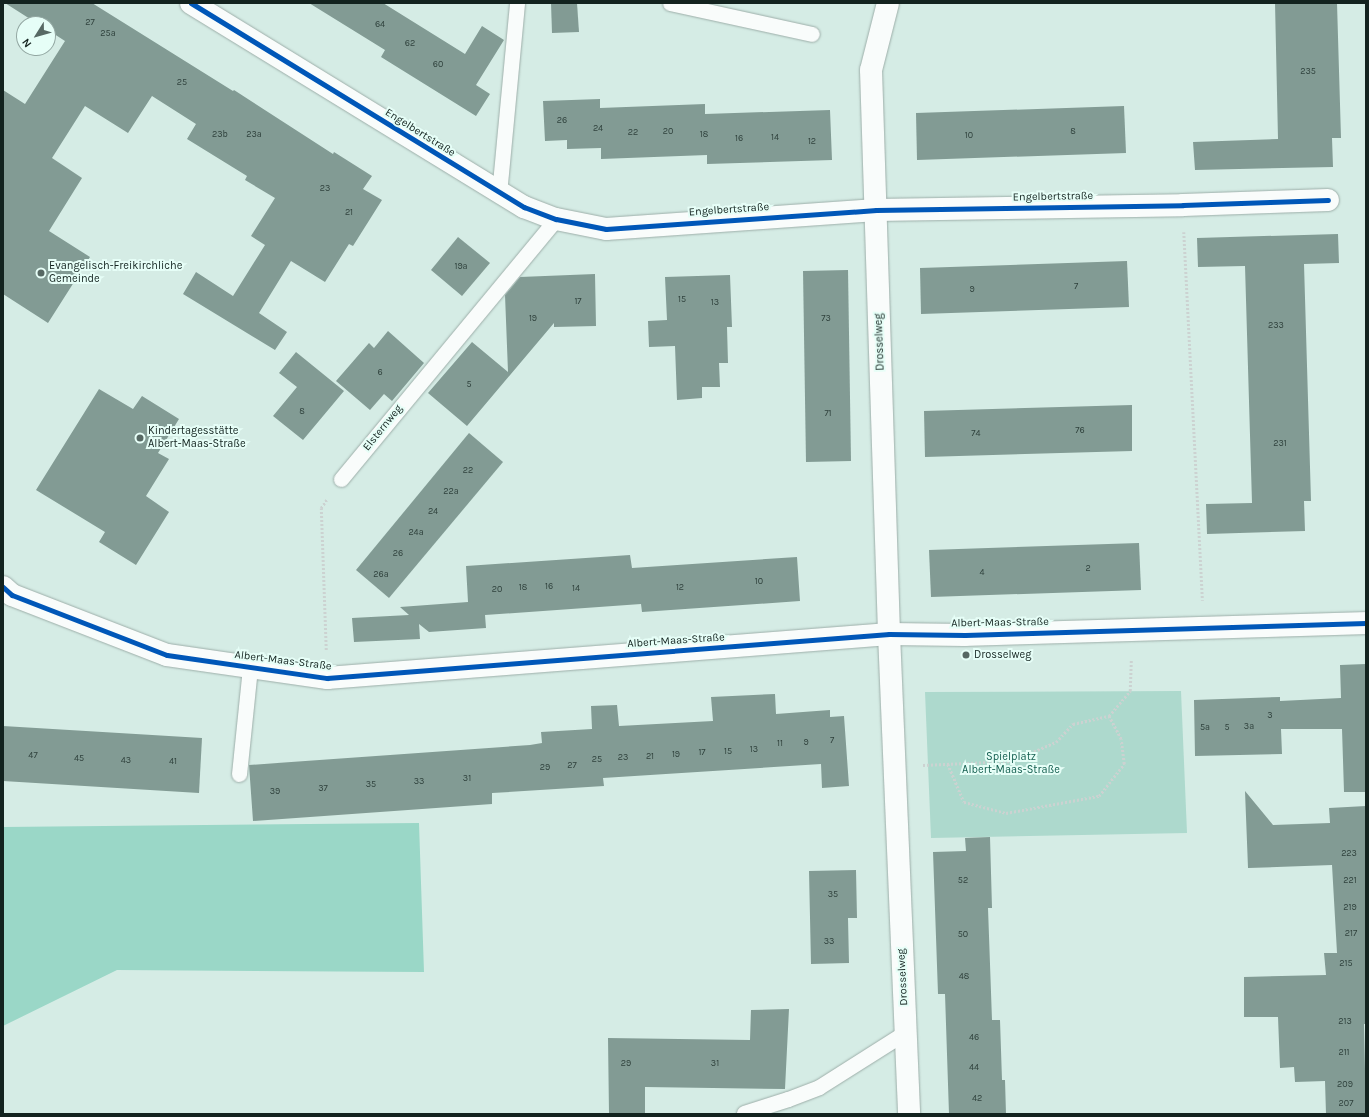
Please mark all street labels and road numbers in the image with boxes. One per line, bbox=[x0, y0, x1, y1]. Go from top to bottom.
street label: Engelbertstraße bbox=[382, 106, 458, 160]
street label: Engelbertstraße bbox=[1013, 190, 1093, 204]
street label: Engelbertstraße bbox=[688, 201, 770, 219]
street label: Drosselweg bbox=[872, 313, 888, 371]
street label: Elsternweg bbox=[360, 402, 406, 454]
street label: Albert-Maas-Straße bbox=[951, 616, 1049, 630]
street label: Albert-Maas-Straße bbox=[627, 631, 725, 651]
street label: Albert-Maas-Straße bbox=[234, 648, 332, 674]
street label: Drosselweg bbox=[895, 948, 911, 1006]

